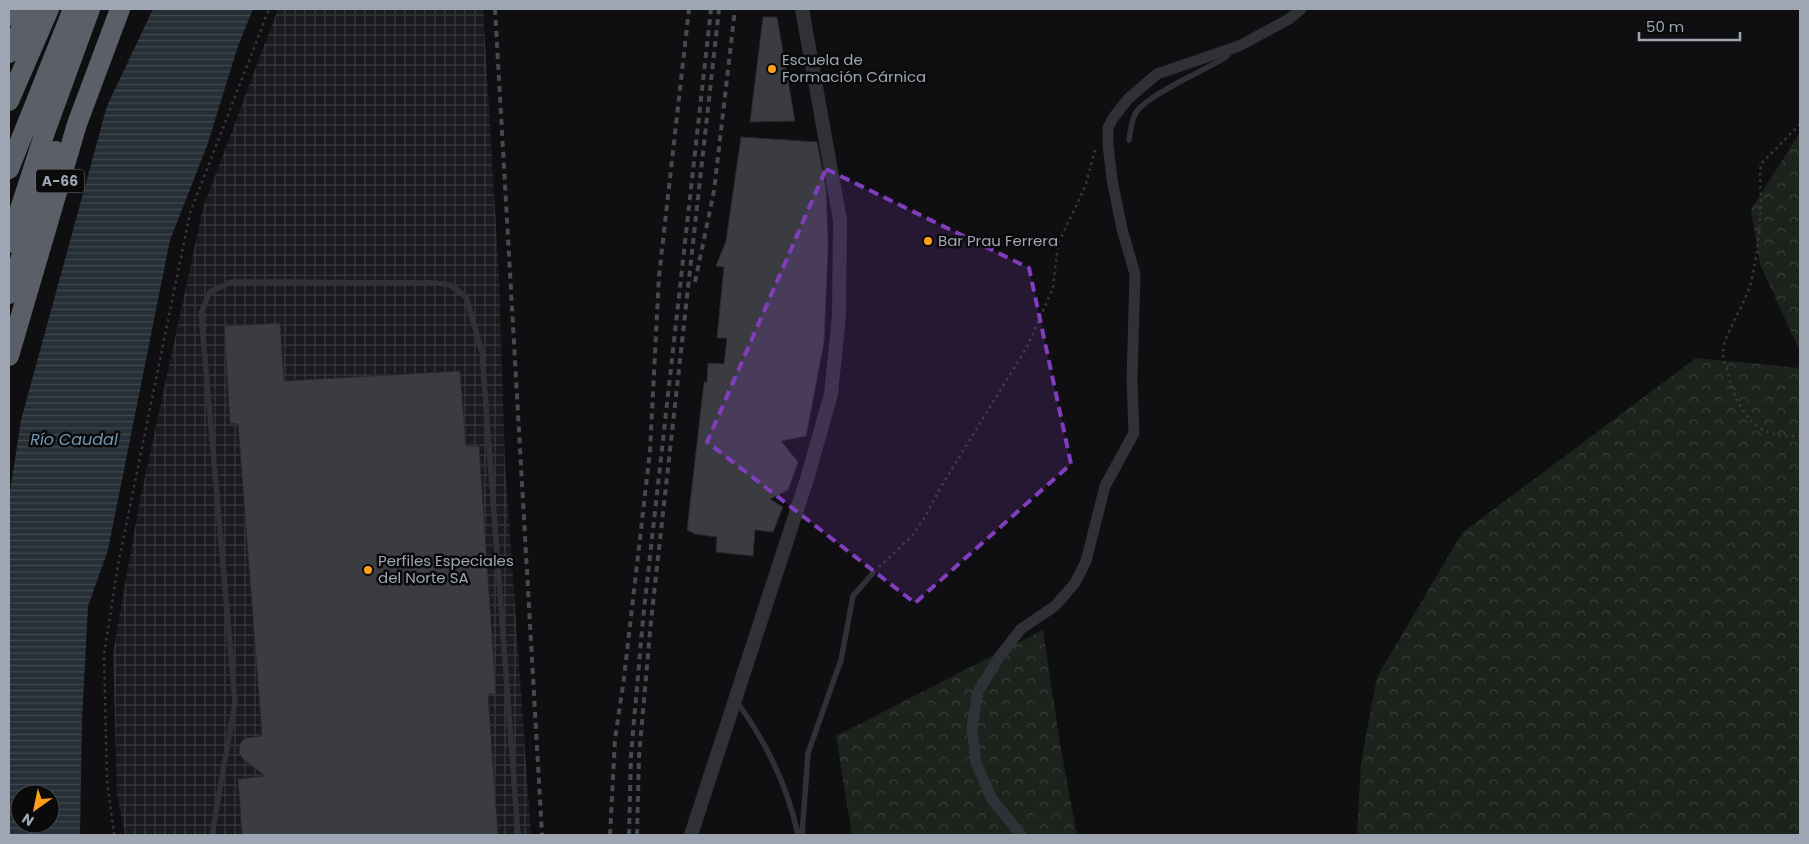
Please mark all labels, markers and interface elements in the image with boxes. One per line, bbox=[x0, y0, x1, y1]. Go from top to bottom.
scale bar bbox=[1639, 10, 1740, 42]
text: 50 m bbox=[1646, 16, 1684, 37]
place label: Escuela de Formación Cárnica bbox=[782, 49, 926, 87]
marker: Escuela de Formación Cárnica bbox=[766, 63, 778, 75]
road number: A-66 bbox=[36, 170, 84, 192]
place label: Bar Prau Ferrera bbox=[938, 230, 1058, 251]
marker: Bar Prau Ferrera bbox=[922, 235, 934, 247]
water label: Río Caudal bbox=[30, 428, 118, 451]
place label: Perfiles Especiales del Norte SA bbox=[378, 550, 514, 588]
marker: Perfiles Especiales del Norte SA bbox=[362, 564, 374, 576]
north arrow bbox=[10, 784, 60, 834]
text: N bbox=[18, 809, 38, 831]

